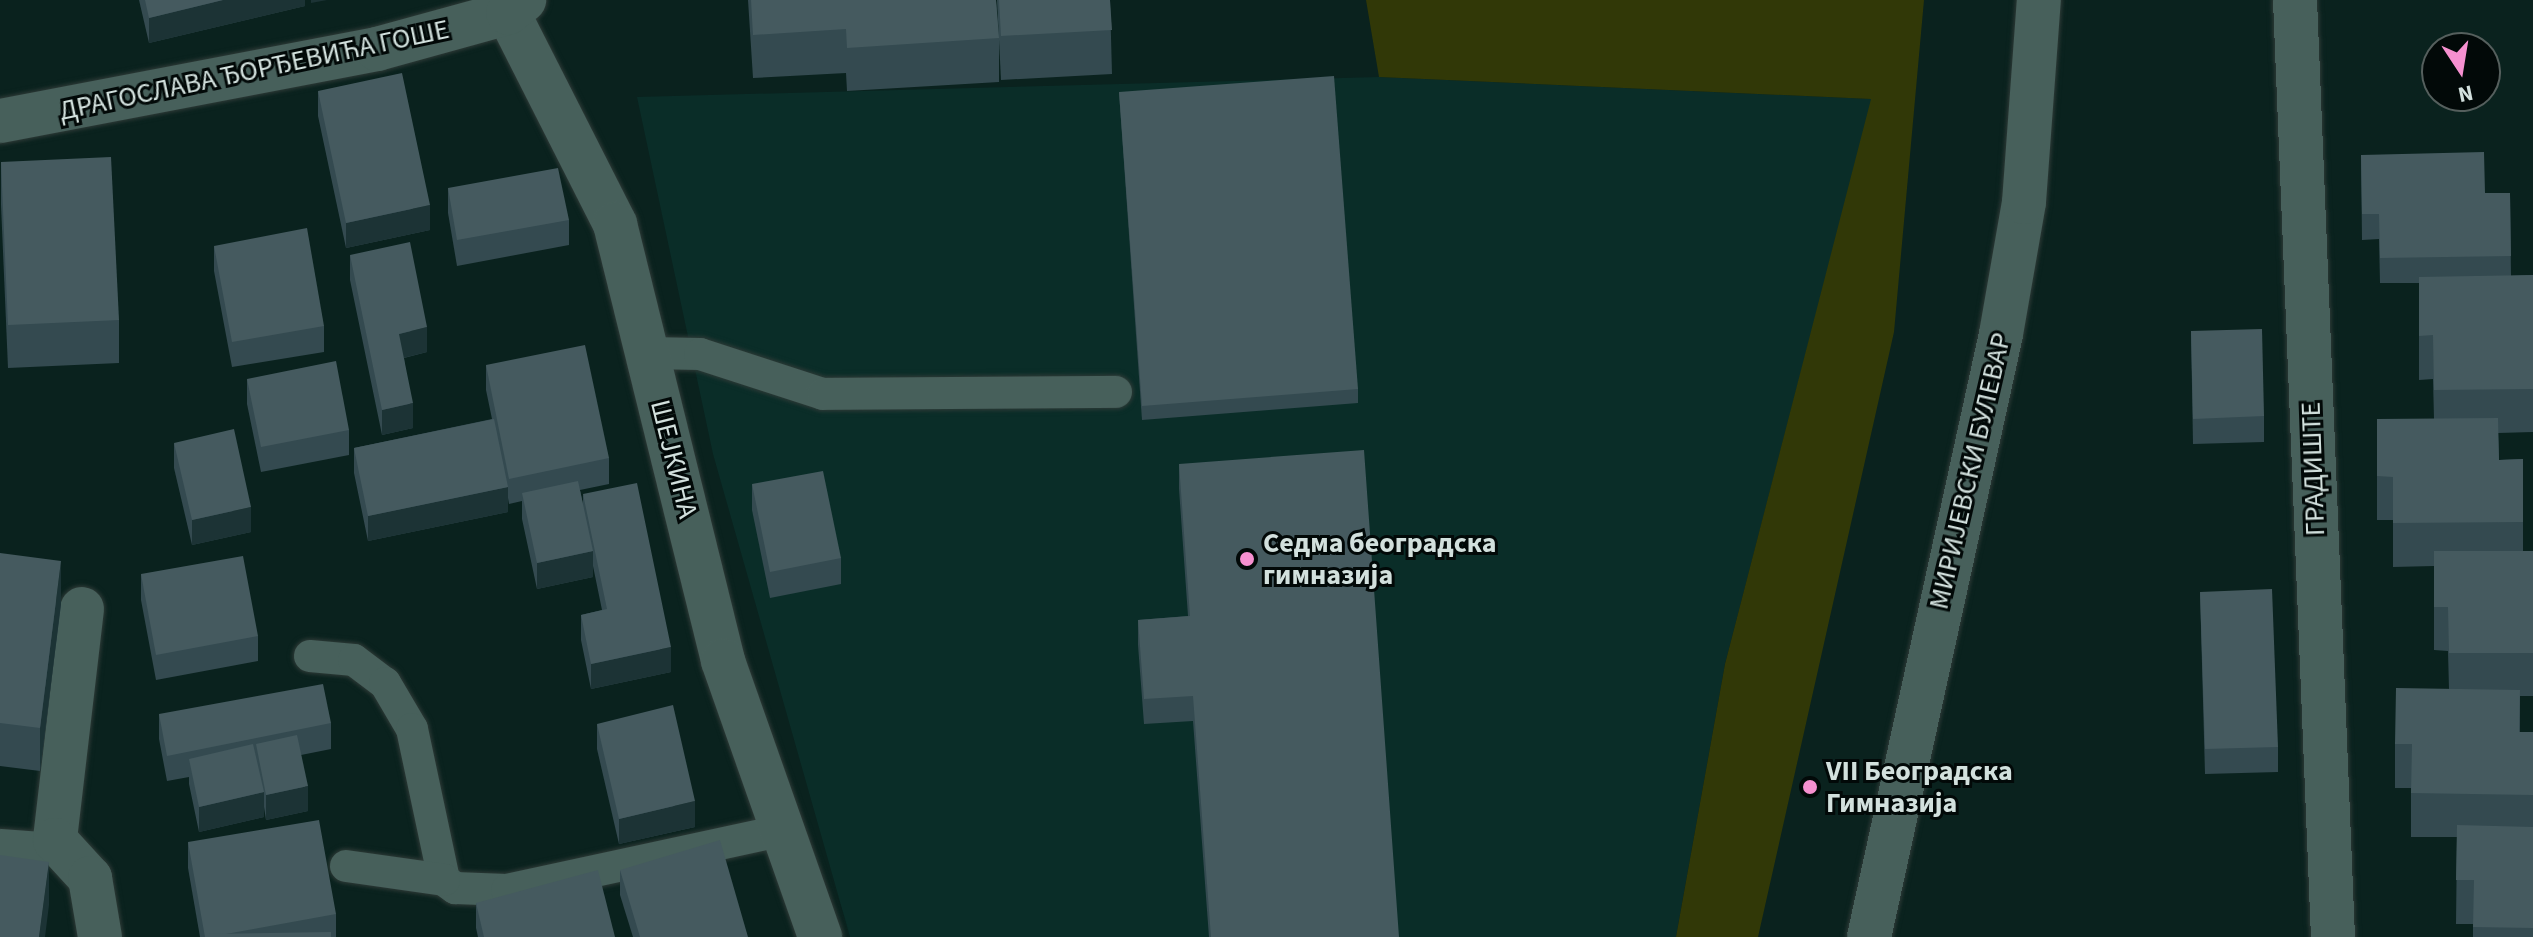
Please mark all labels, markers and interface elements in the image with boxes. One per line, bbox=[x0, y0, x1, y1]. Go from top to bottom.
street label: ДРАГОСЛАВА ЂОРЂЕВИЋА ГОШЕ bbox=[56, 12, 452, 128]
north arrow bbox=[2421, 32, 2501, 112]
text: N bbox=[2455, 76, 2476, 111]
street label: МИРИЈЕВСКИ БУЛЕВАР bbox=[1922, 329, 2018, 613]
street label: ШЕЈКИНА bbox=[643, 396, 705, 522]
street label: ГРАДИШТЕ bbox=[2294, 401, 2332, 537]
place label: Седма београдска гимназија bbox=[1263, 526, 1497, 592]
marker: Седма београдска гимназија bbox=[1238, 550, 1256, 568]
place label: VII Београдска Гимназија bbox=[1826, 754, 2013, 820]
marker: VII Београдска Гимназија bbox=[1801, 778, 1819, 796]

